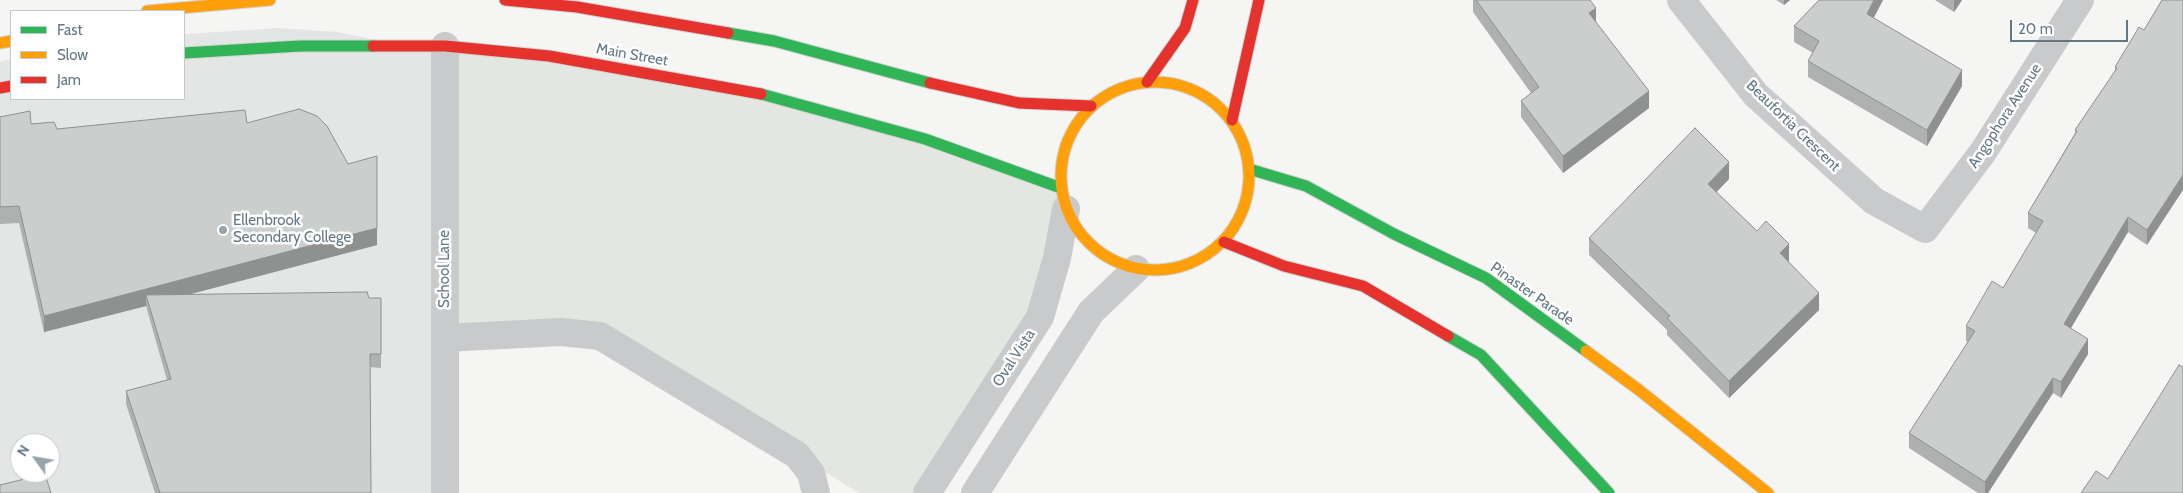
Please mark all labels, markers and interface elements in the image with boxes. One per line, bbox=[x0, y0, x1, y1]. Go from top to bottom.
legend bbox=[10, 10, 185, 100]
scale bar bbox=[2013, 10, 2130, 42]
text: 20 m bbox=[2018, 20, 2053, 38]
text: Fast bbox=[57, 21, 82, 39]
street label: Main Street bbox=[595, 40, 669, 70]
text: Slow bbox=[57, 46, 88, 64]
street label: Angophora Avenue bbox=[1965, 60, 2045, 172]
text: Jam bbox=[57, 71, 81, 89]
street label: Beaufortia Crescent bbox=[1742, 77, 1844, 175]
place label: Ellenbrook Secondary College bbox=[233, 212, 351, 247]
marker: Ellenbrook Secondary College bbox=[217, 224, 229, 236]
street label: School Lane bbox=[436, 230, 454, 308]
street label: Pinaster Parade bbox=[1487, 259, 1577, 329]
street label: Oval Vista bbox=[989, 326, 1039, 390]
north arrow bbox=[10, 433, 60, 483]
text: N bbox=[13, 442, 33, 460]

